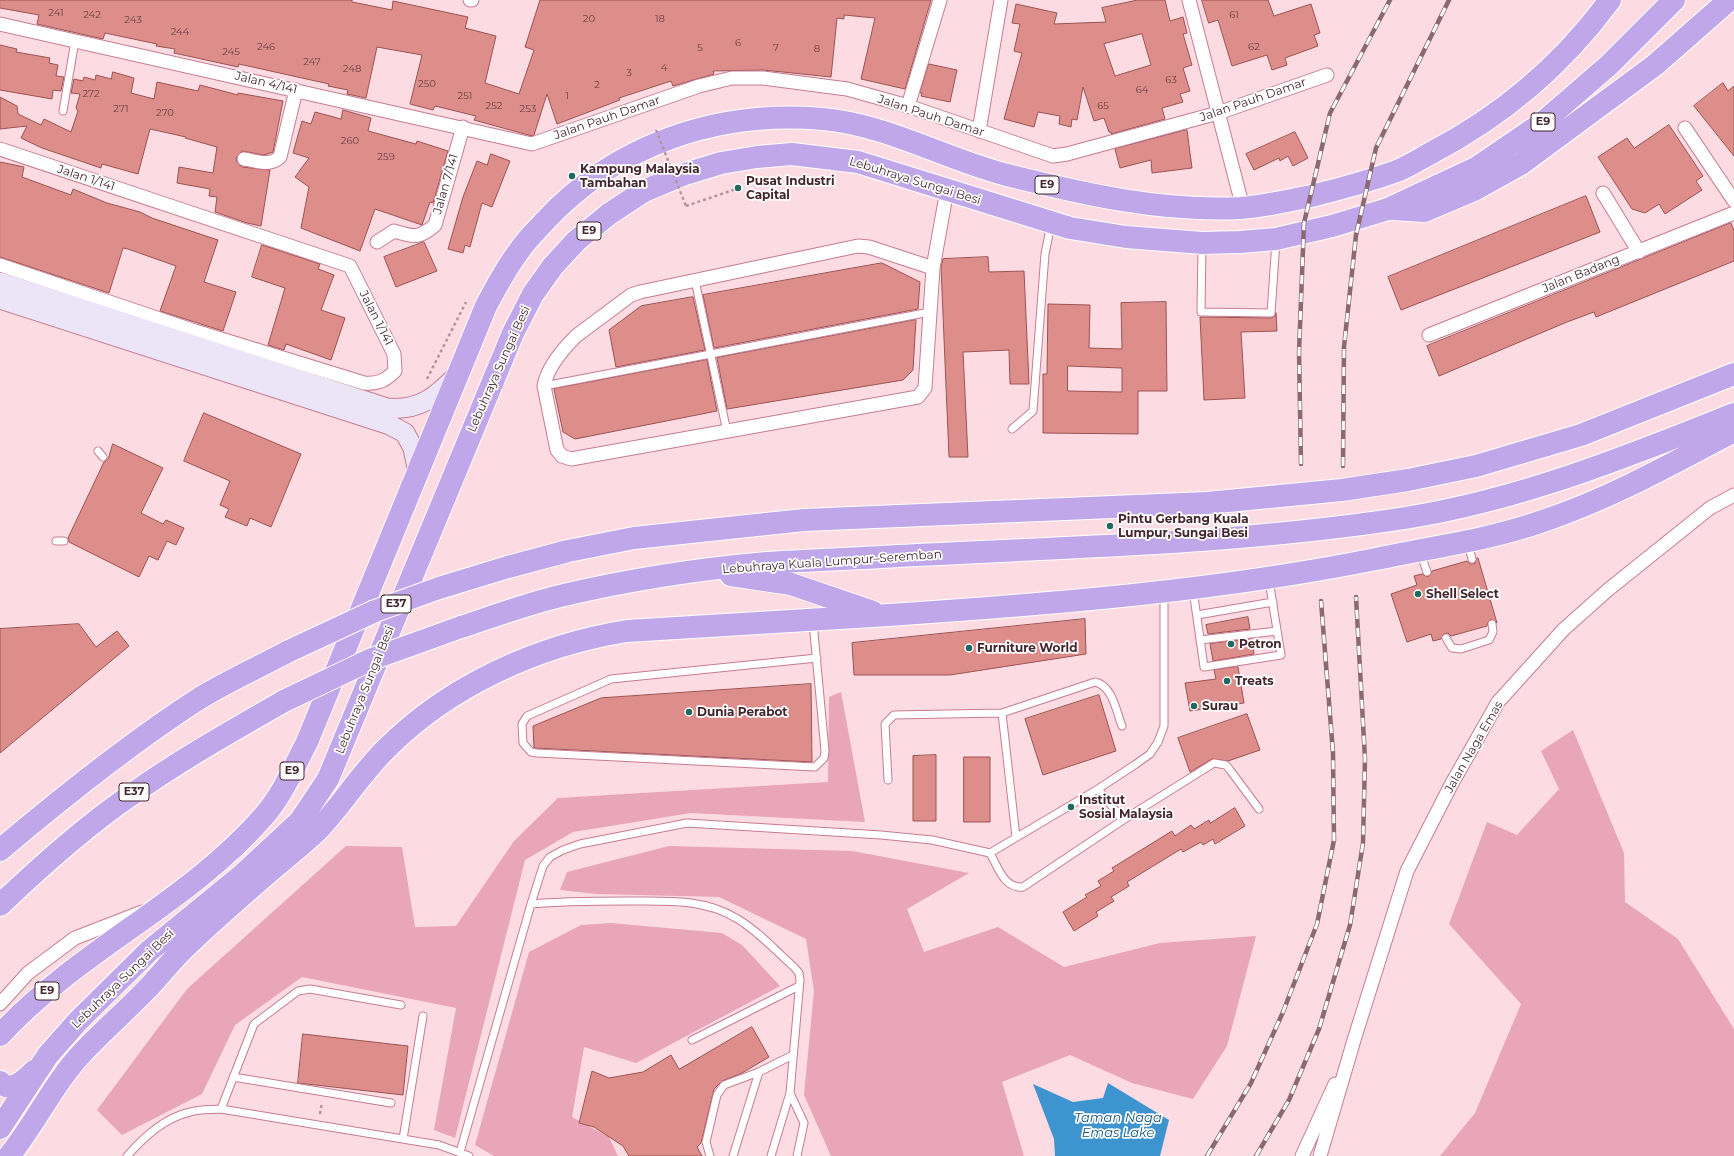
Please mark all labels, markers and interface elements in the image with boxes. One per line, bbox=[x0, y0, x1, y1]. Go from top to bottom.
house number: 241 bbox=[48, 7, 64, 19]
house number: 242 bbox=[83, 9, 101, 21]
house number: 61 bbox=[1229, 9, 1239, 21]
house number: 20 bbox=[583, 13, 595, 25]
house number: 18 bbox=[655, 13, 665, 25]
house number: 243 bbox=[124, 14, 142, 26]
house number: 244 bbox=[171, 26, 189, 38]
house number: 6 bbox=[735, 37, 741, 49]
house number: 246 bbox=[257, 41, 275, 53]
house number: 62 bbox=[1248, 41, 1260, 53]
house number: 5 bbox=[697, 42, 703, 54]
house number: 7 bbox=[773, 42, 779, 54]
house number: 8 bbox=[814, 43, 820, 55]
house number: 245 bbox=[222, 46, 240, 58]
house number: 247 bbox=[303, 56, 321, 68]
house number: 4 bbox=[661, 62, 667, 74]
house number: 248 bbox=[343, 63, 361, 75]
house number: 3 bbox=[626, 67, 632, 79]
street label: Jalan 4/141 bbox=[233, 69, 299, 97]
house number: 63 bbox=[1165, 74, 1177, 86]
street label: Jalan Pauh Damar bbox=[1198, 75, 1308, 125]
house number: 250 bbox=[418, 78, 436, 90]
house number: 2 bbox=[594, 79, 600, 91]
house number: 64 bbox=[1136, 84, 1148, 96]
house number: 272 bbox=[82, 88, 100, 100]
house number: 251 bbox=[458, 90, 472, 102]
house number: 1 bbox=[565, 90, 569, 102]
street label: Jalan Pauh Damar bbox=[876, 92, 986, 140]
street label: Jalan Pauh Damar bbox=[552, 93, 662, 143]
house number: 252 bbox=[486, 100, 502, 112]
house number: 65 bbox=[1097, 100, 1109, 112]
house number: 271 bbox=[113, 103, 129, 115]
house number: 253 bbox=[520, 103, 536, 115]
house number: 270 bbox=[156, 107, 174, 119]
road number: E9 bbox=[1531, 113, 1555, 131]
house number: 260 bbox=[341, 135, 359, 147]
house number: 259 bbox=[377, 151, 395, 163]
street label: Jalan 7/141 bbox=[431, 152, 461, 216]
street label: Lebuhraya Sungai Besi bbox=[847, 154, 983, 208]
street label: Jalan 1/141 bbox=[55, 162, 117, 194]
place label: Kampung Malaysia Tambahan bbox=[580, 162, 700, 190]
marker: Kampung Malaysia Tambahan bbox=[567, 171, 577, 181]
place label: Pusat Industri Capital bbox=[746, 174, 835, 202]
road number: E9 bbox=[1035, 176, 1059, 194]
marker: Pusat Industri Capital bbox=[733, 183, 743, 193]
road number: E9 bbox=[577, 222, 601, 240]
street label: Jalan Badang bbox=[1540, 252, 1622, 296]
street label: Jalan 1/141 bbox=[356, 288, 396, 348]
street label: Lebuhraya Sungai Besi bbox=[465, 304, 533, 434]
place label: Pintu Gerbang Kuala Lumpur, Sungai Besi bbox=[1118, 512, 1249, 540]
marker: Pintu Gerbang Kuala Lumpur, Sungai Besi bbox=[1105, 521, 1115, 531]
street label: Lebuhraya Kuala Lumpur–Seremban bbox=[722, 547, 942, 577]
place label: Shell Select bbox=[1426, 587, 1499, 601]
marker: Shell Select bbox=[1413, 589, 1423, 599]
road number: E37 bbox=[381, 595, 411, 613]
street label: Lebuhraya Sungai Besi bbox=[333, 624, 397, 756]
place label: Petron bbox=[1239, 637, 1282, 651]
marker: Petron bbox=[1226, 639, 1236, 649]
place label: Furniture World bbox=[977, 641, 1077, 655]
marker: Furniture World bbox=[964, 643, 974, 653]
place label: Treats bbox=[1235, 674, 1274, 688]
marker: Treats bbox=[1222, 676, 1232, 686]
place label: Surau bbox=[1202, 699, 1238, 713]
street label: Jalan Naga Emas bbox=[1442, 699, 1506, 795]
marker: Surau bbox=[1189, 701, 1199, 711]
place label: Dunia Perabot bbox=[697, 705, 788, 719]
marker: Dunia Perabot bbox=[684, 707, 694, 717]
road number: E9 bbox=[280, 762, 304, 780]
road number: E37 bbox=[119, 783, 149, 801]
place label: Institut Sosial Malaysia bbox=[1079, 793, 1173, 821]
marker: Institut Sosial Malaysia bbox=[1066, 802, 1076, 812]
street label: Lebuhraya Sungai Besi bbox=[69, 926, 177, 1032]
road number: E9 bbox=[35, 982, 59, 1000]
water label: Taman Naga Emas Lake bbox=[1074, 1110, 1162, 1141]

